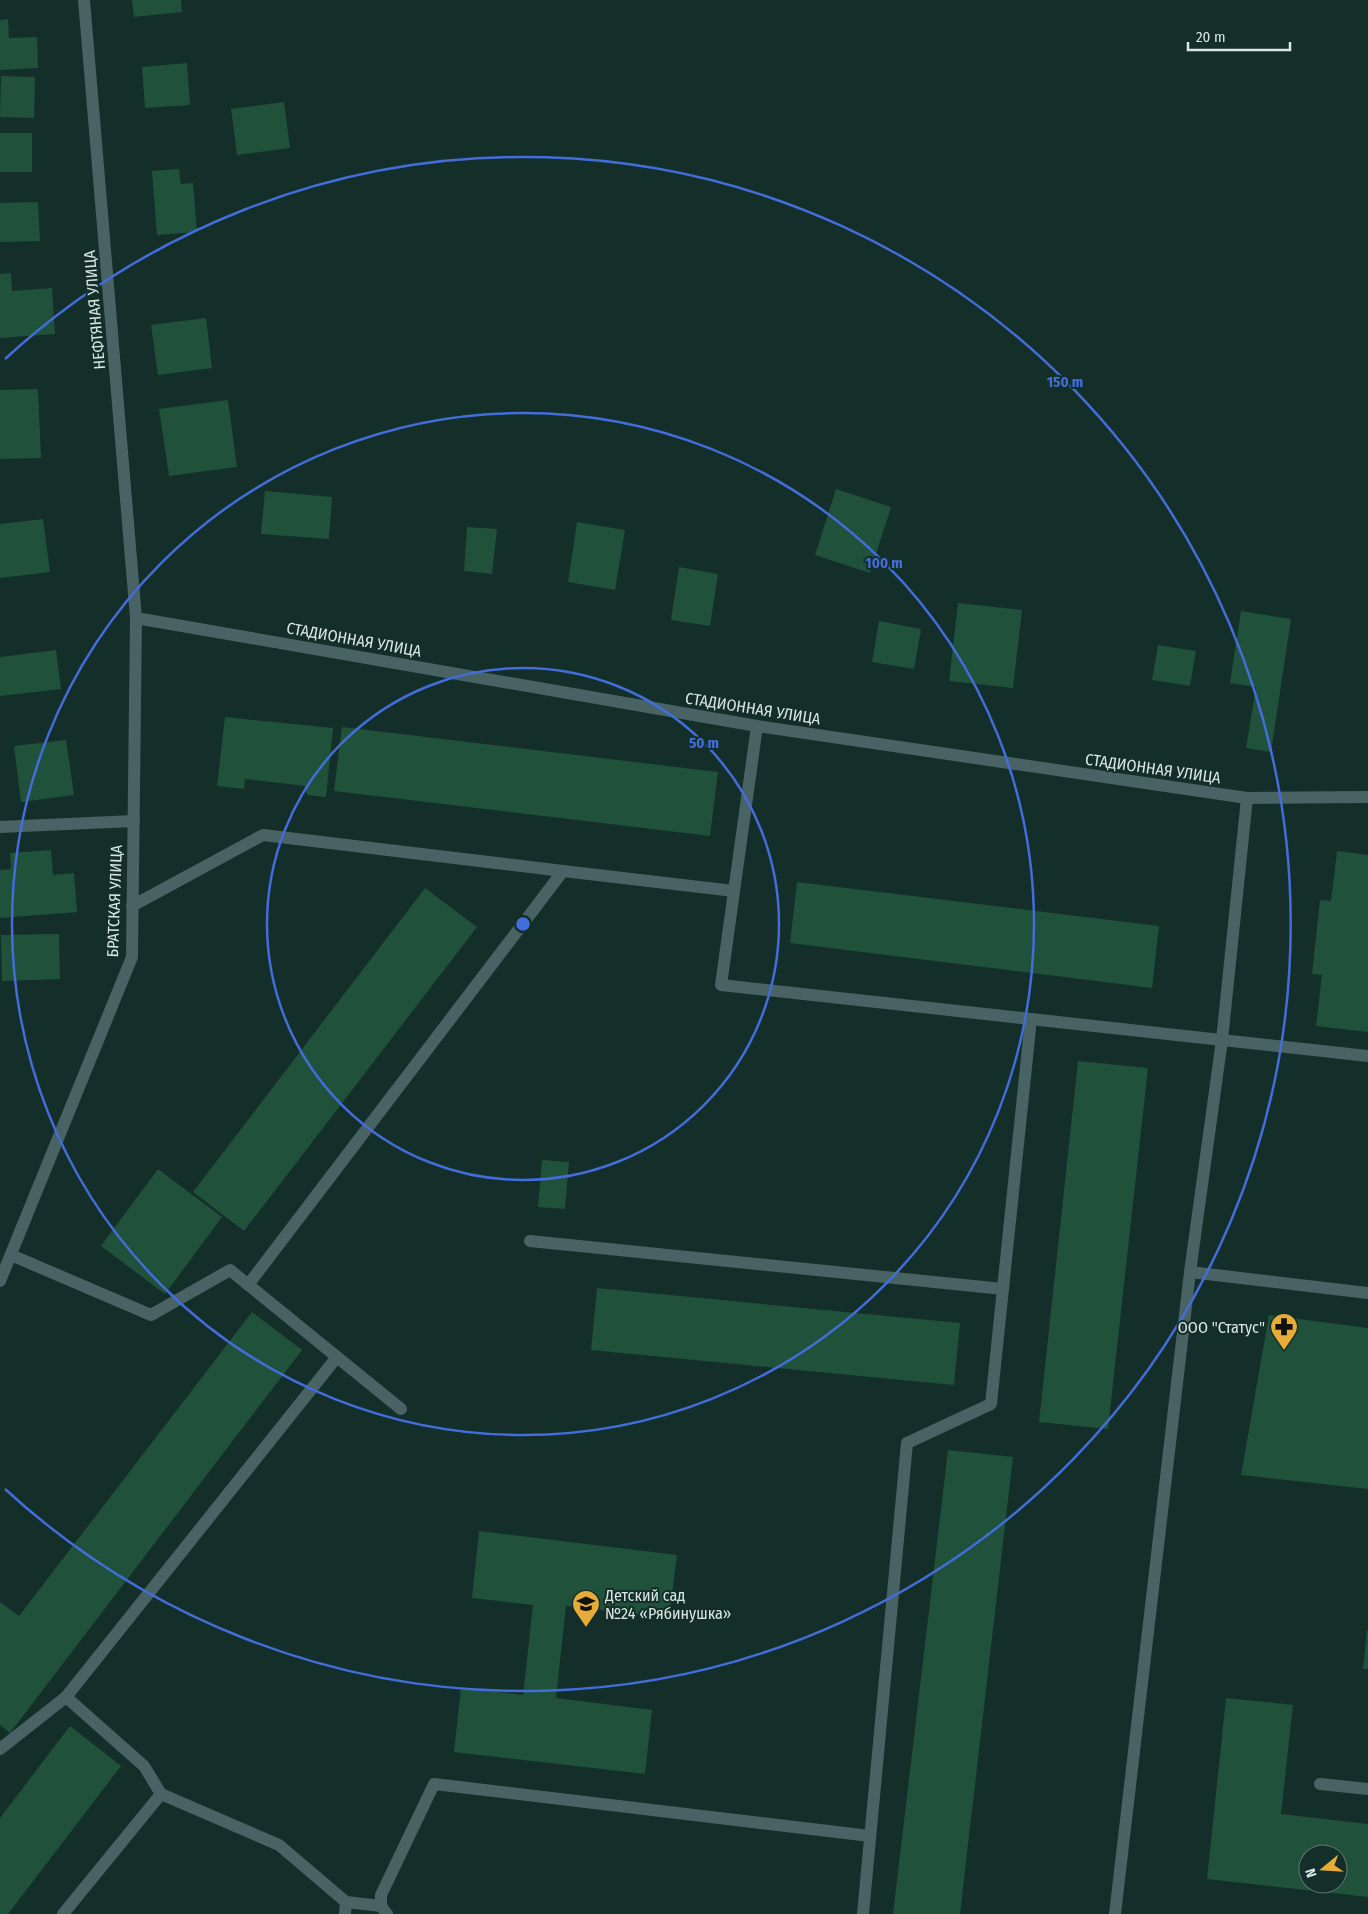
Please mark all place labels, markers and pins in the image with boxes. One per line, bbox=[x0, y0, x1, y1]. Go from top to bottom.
centre of rings bbox=[514, 915, 532, 933]
pharmacy icon: ООО "Статус" bbox=[1269, 1312, 1299, 1351]
place label: ООО "Статус" bbox=[1178, 1318, 1265, 1337]
place label: Детский сад №24 «Рябинушка» bbox=[604, 1586, 731, 1623]
school or university icon: Детский сад №24 «Рябинушка» bbox=[571, 1589, 601, 1628]

